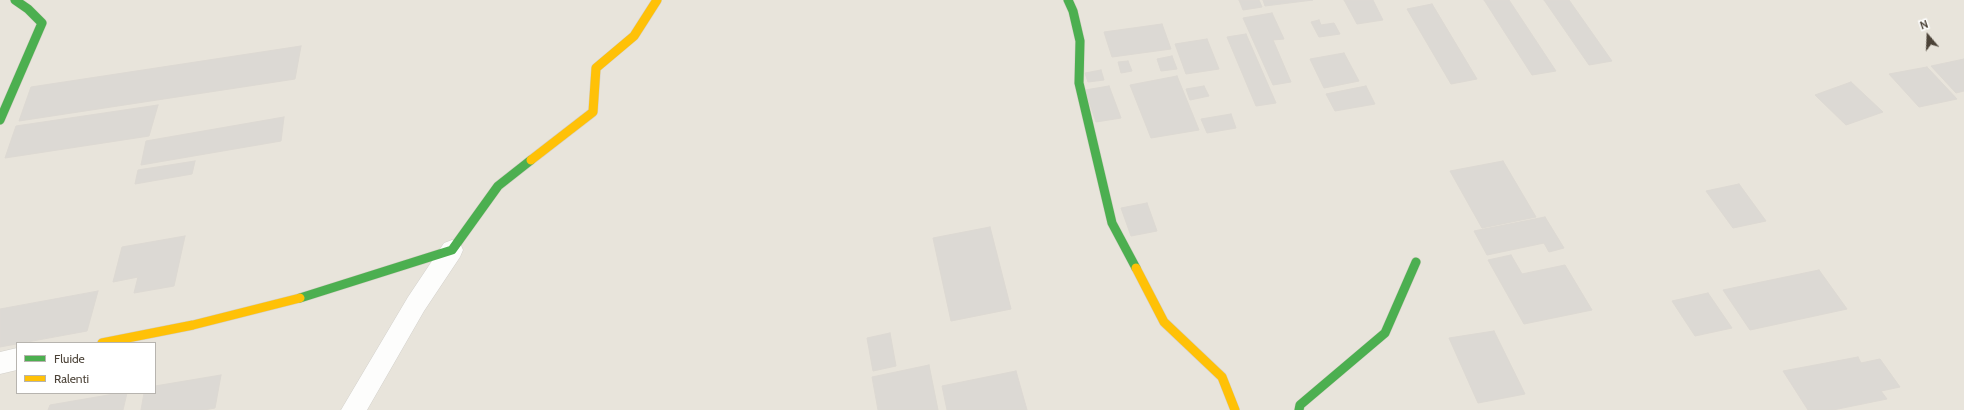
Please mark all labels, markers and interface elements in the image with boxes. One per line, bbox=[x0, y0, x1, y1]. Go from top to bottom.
north arrow bbox=[1908, 16, 1948, 56]
text: N bbox=[1918, 17, 1930, 33]
legend bbox=[16, 342, 156, 394]
text: Fluide bbox=[54, 351, 85, 366]
text: Ralenti bbox=[54, 371, 89, 386]

